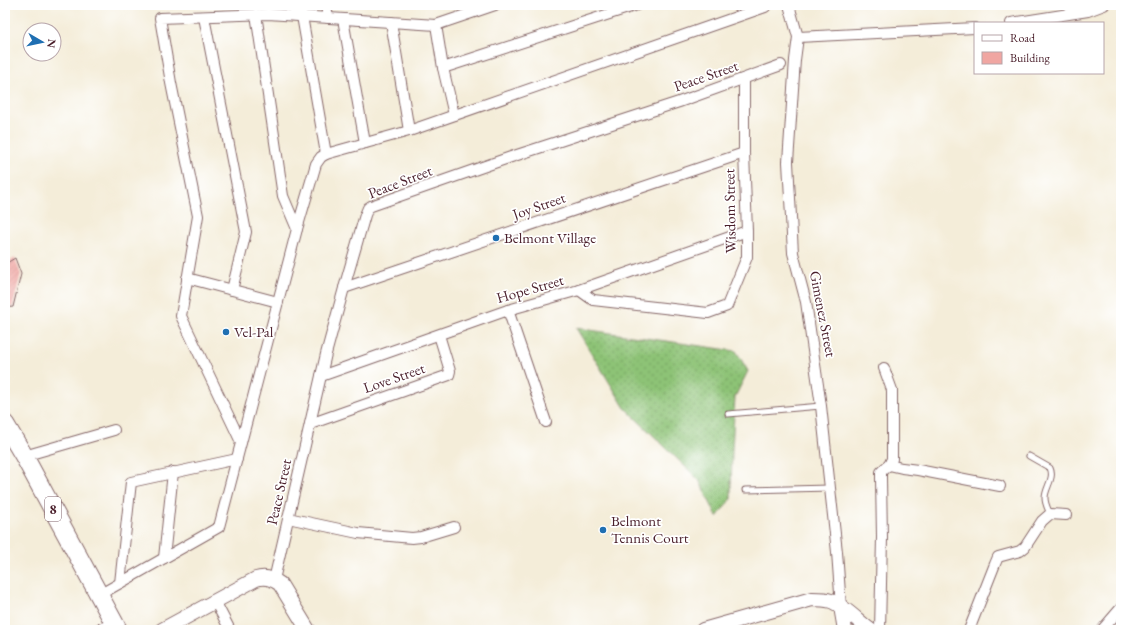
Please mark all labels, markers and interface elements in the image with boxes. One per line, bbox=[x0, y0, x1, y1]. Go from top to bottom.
north arrow bbox=[22, 22, 62, 62]
legend bbox=[974, 22, 1104, 74]
text: Road bbox=[1010, 30, 1036, 46]
text: N bbox=[44, 38, 59, 49]
text: Building bbox=[1010, 50, 1051, 66]
street label: Peace Street bbox=[671, 56, 741, 95]
street label: Peace Street bbox=[365, 161, 435, 202]
street label: Wisdom Street bbox=[719, 168, 740, 253]
street label: Joy Street bbox=[508, 188, 568, 224]
place label: Belmont Village bbox=[504, 228, 596, 247]
marker: Belmont Village bbox=[491, 233, 501, 243]
street label: Gimenez Street bbox=[806, 269, 841, 359]
street label: Hope Street bbox=[494, 270, 566, 307]
place label: Vel-Pal bbox=[234, 322, 274, 341]
marker: Vel-Pal bbox=[221, 327, 231, 337]
street label: Love Street bbox=[361, 358, 427, 397]
street label: Peace Street bbox=[262, 457, 295, 527]
road number: 8 bbox=[45, 497, 61, 521]
place label: Belmont Tennis Court bbox=[611, 511, 689, 547]
marker: Belmont Tennis Court bbox=[598, 525, 608, 535]

